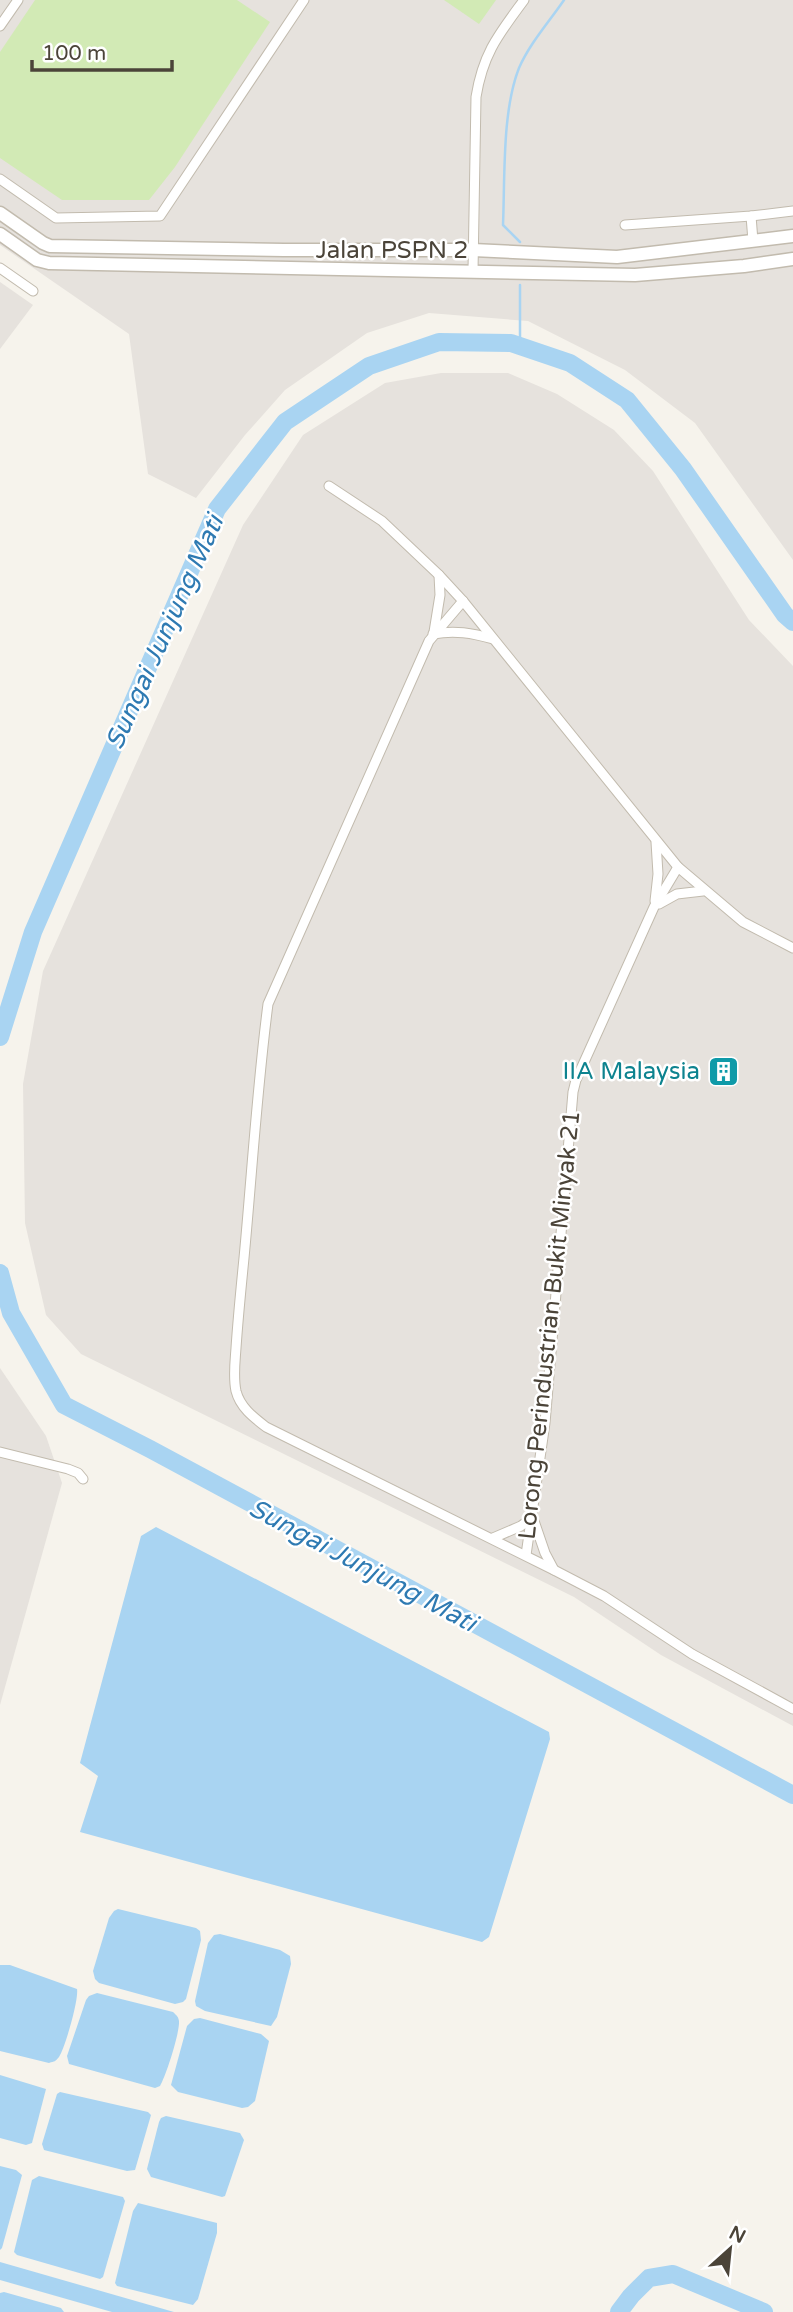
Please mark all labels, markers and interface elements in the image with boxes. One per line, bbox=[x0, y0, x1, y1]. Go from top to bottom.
scale bar bbox=[32, 28, 172, 72]
text: 100 m bbox=[42, 41, 106, 66]
street label: Jalan PSPN 2 bbox=[316, 236, 468, 265]
water label: Sungai Junjung Mati bbox=[99, 507, 231, 754]
building icon: IIA Malaysia bbox=[706, 1054, 740, 1088]
place label: IIA Malaysia bbox=[562, 1057, 700, 1086]
street label: Lorong Perindustrian Bukit Minyak 21 bbox=[513, 1109, 586, 1541]
water label: Sungai Junjung Mati bbox=[244, 1492, 485, 1640]
north arrow bbox=[695, 2214, 765, 2284]
text: N bbox=[725, 2221, 749, 2248]

